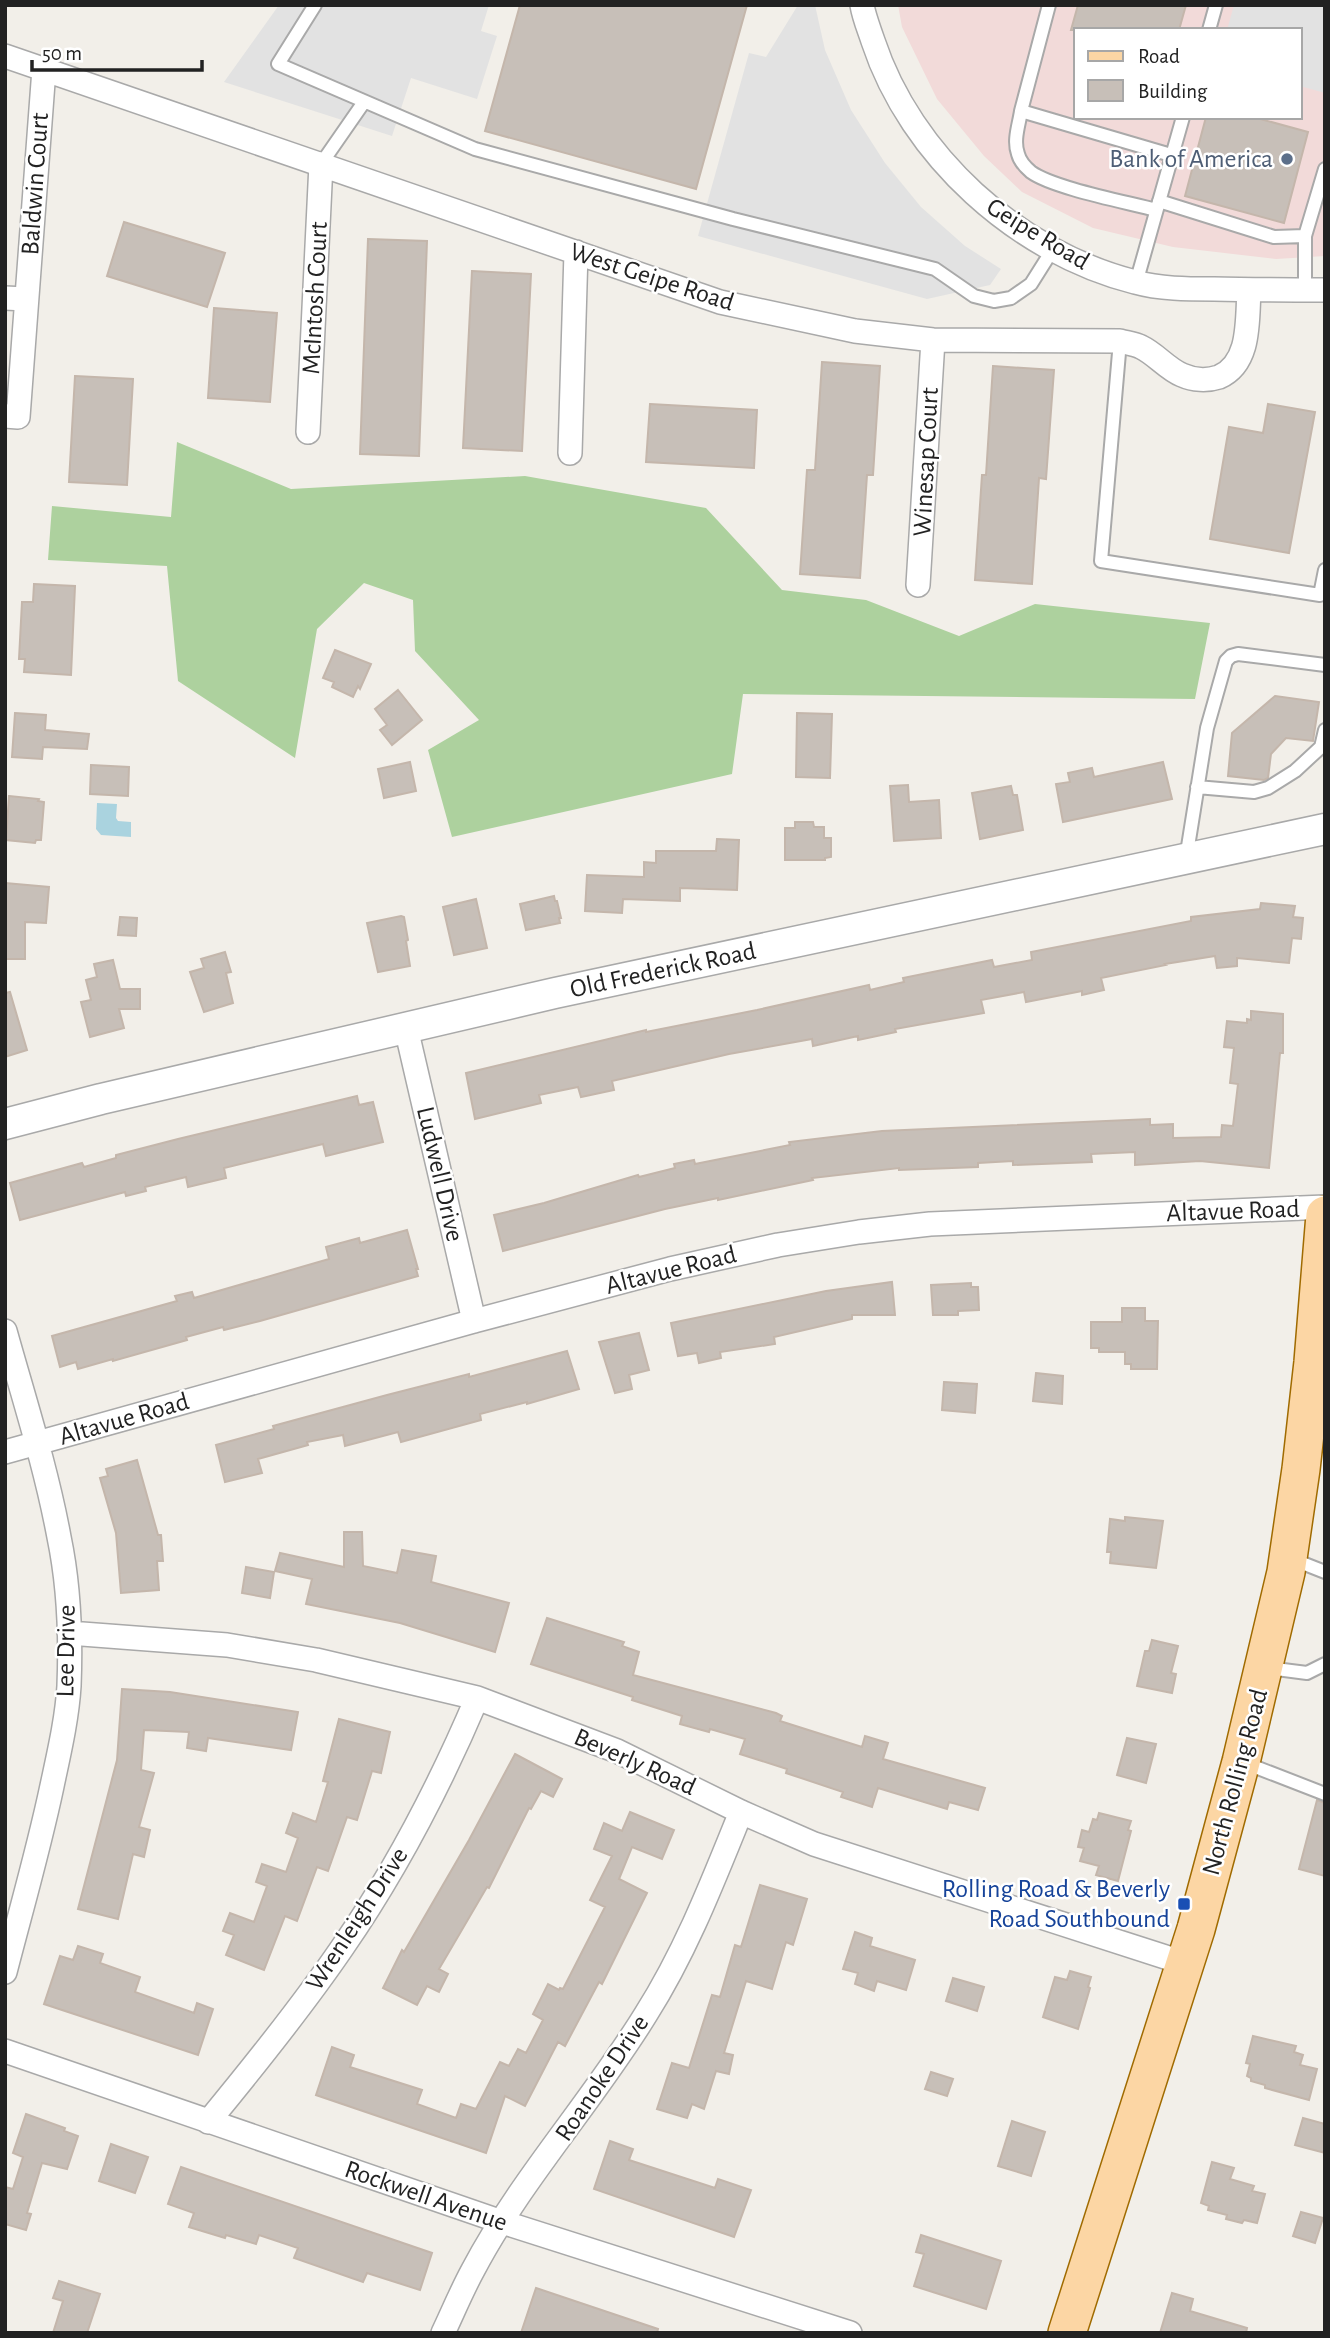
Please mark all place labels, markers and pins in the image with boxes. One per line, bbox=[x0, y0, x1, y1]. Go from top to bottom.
place label: Bank of America bbox=[1109, 146, 1273, 172]
marker: Bank of America bbox=[1279, 151, 1295, 167]
place label: Rolling Road & Beverly Road Southbound bbox=[942, 1876, 1170, 1932]
marker: Rolling Road & Beverly Road Southbound bbox=[1176, 1896, 1192, 1912]

